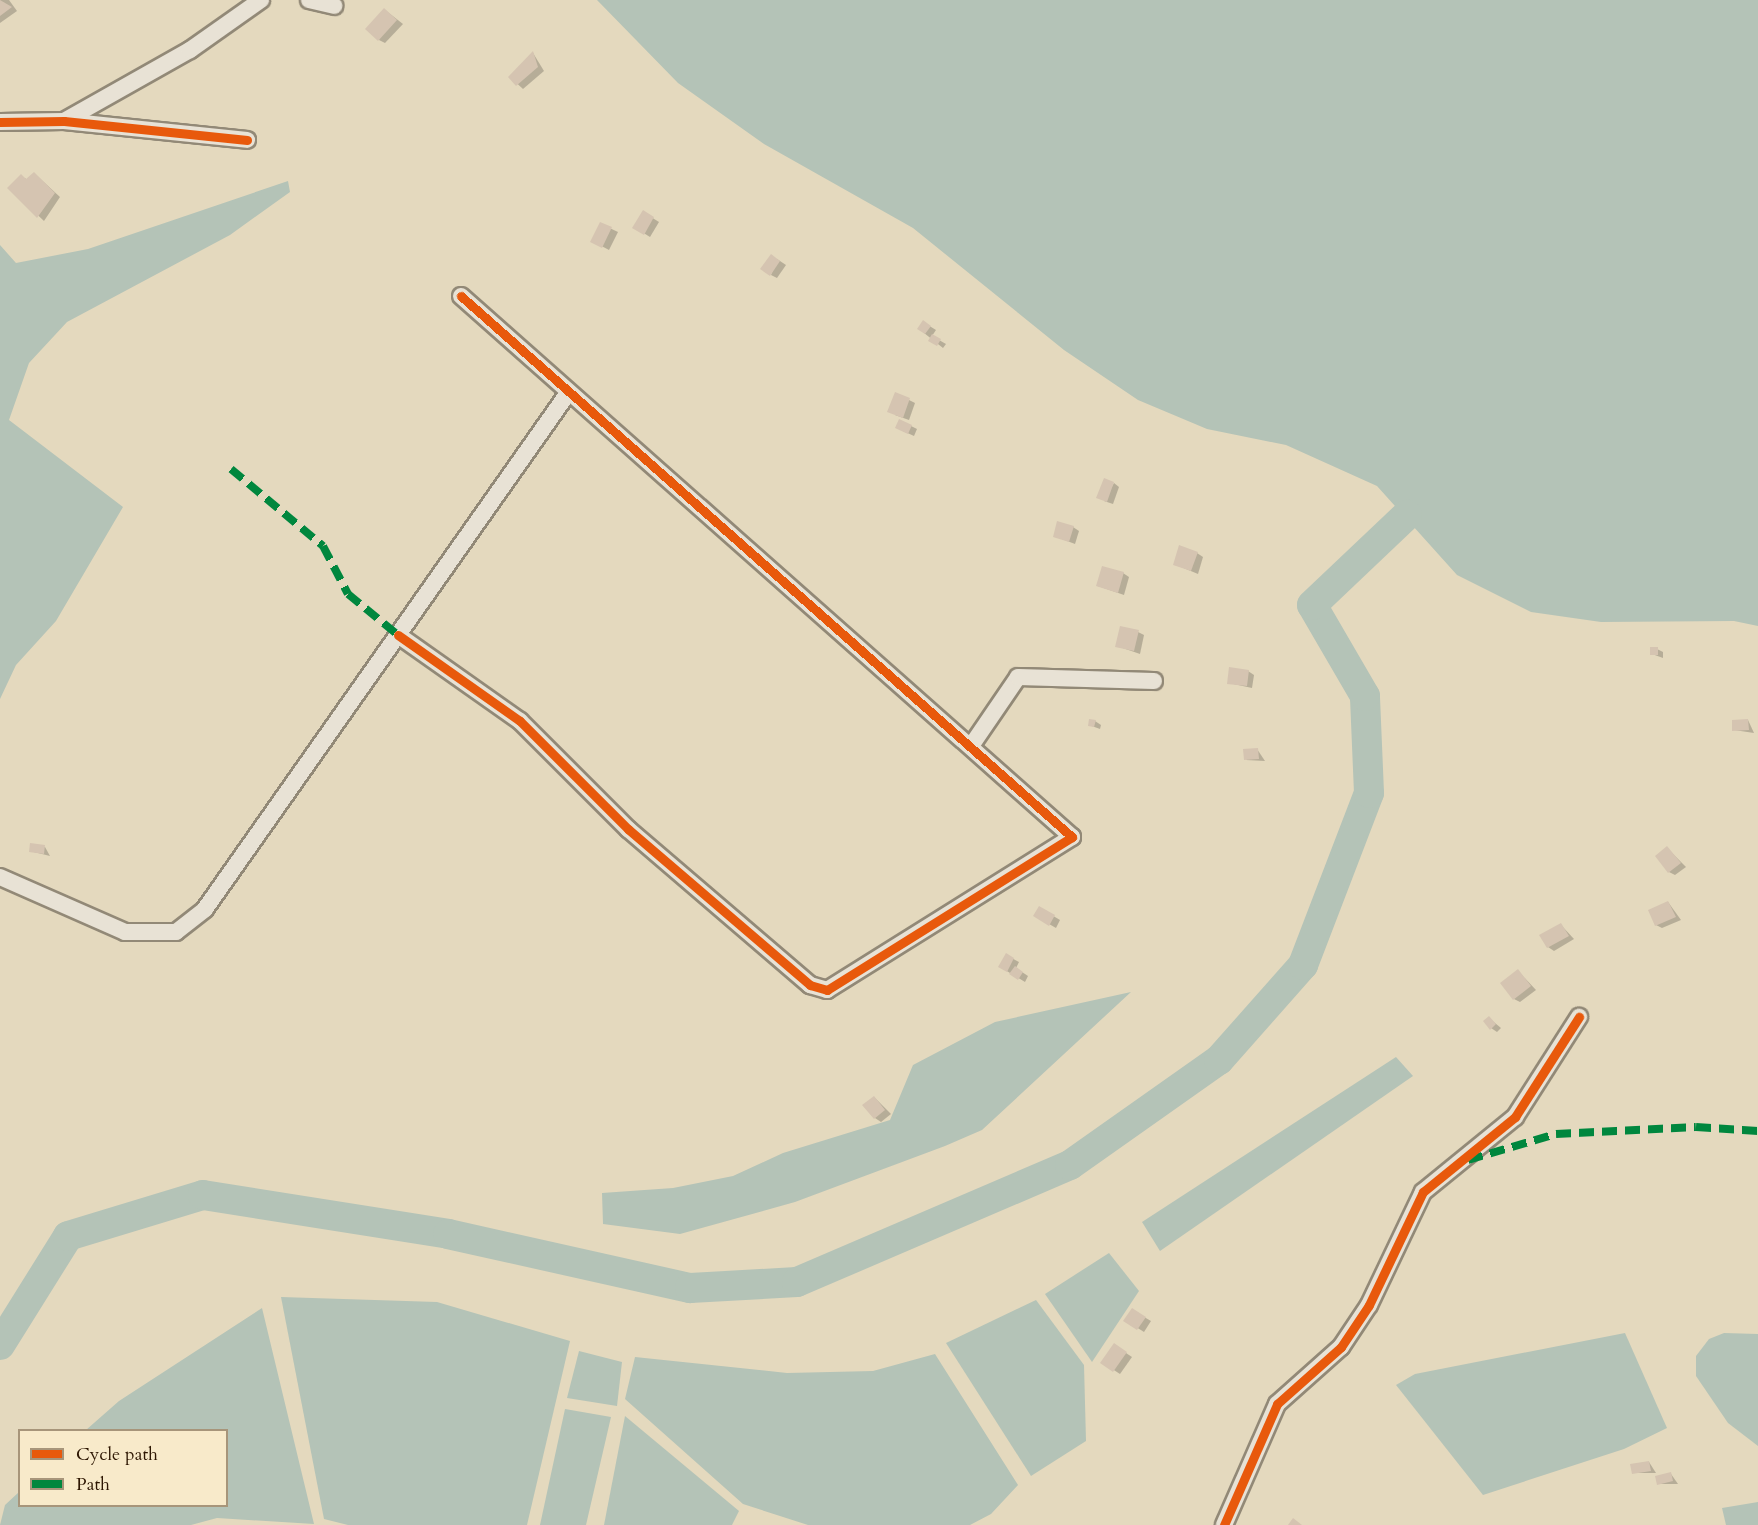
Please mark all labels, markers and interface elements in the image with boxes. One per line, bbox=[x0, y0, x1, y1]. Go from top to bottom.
legend bbox=[18, 1429, 228, 1507]
text: Cycle path bbox=[76, 1442, 158, 1467]
text: Path bbox=[76, 1472, 110, 1497]

